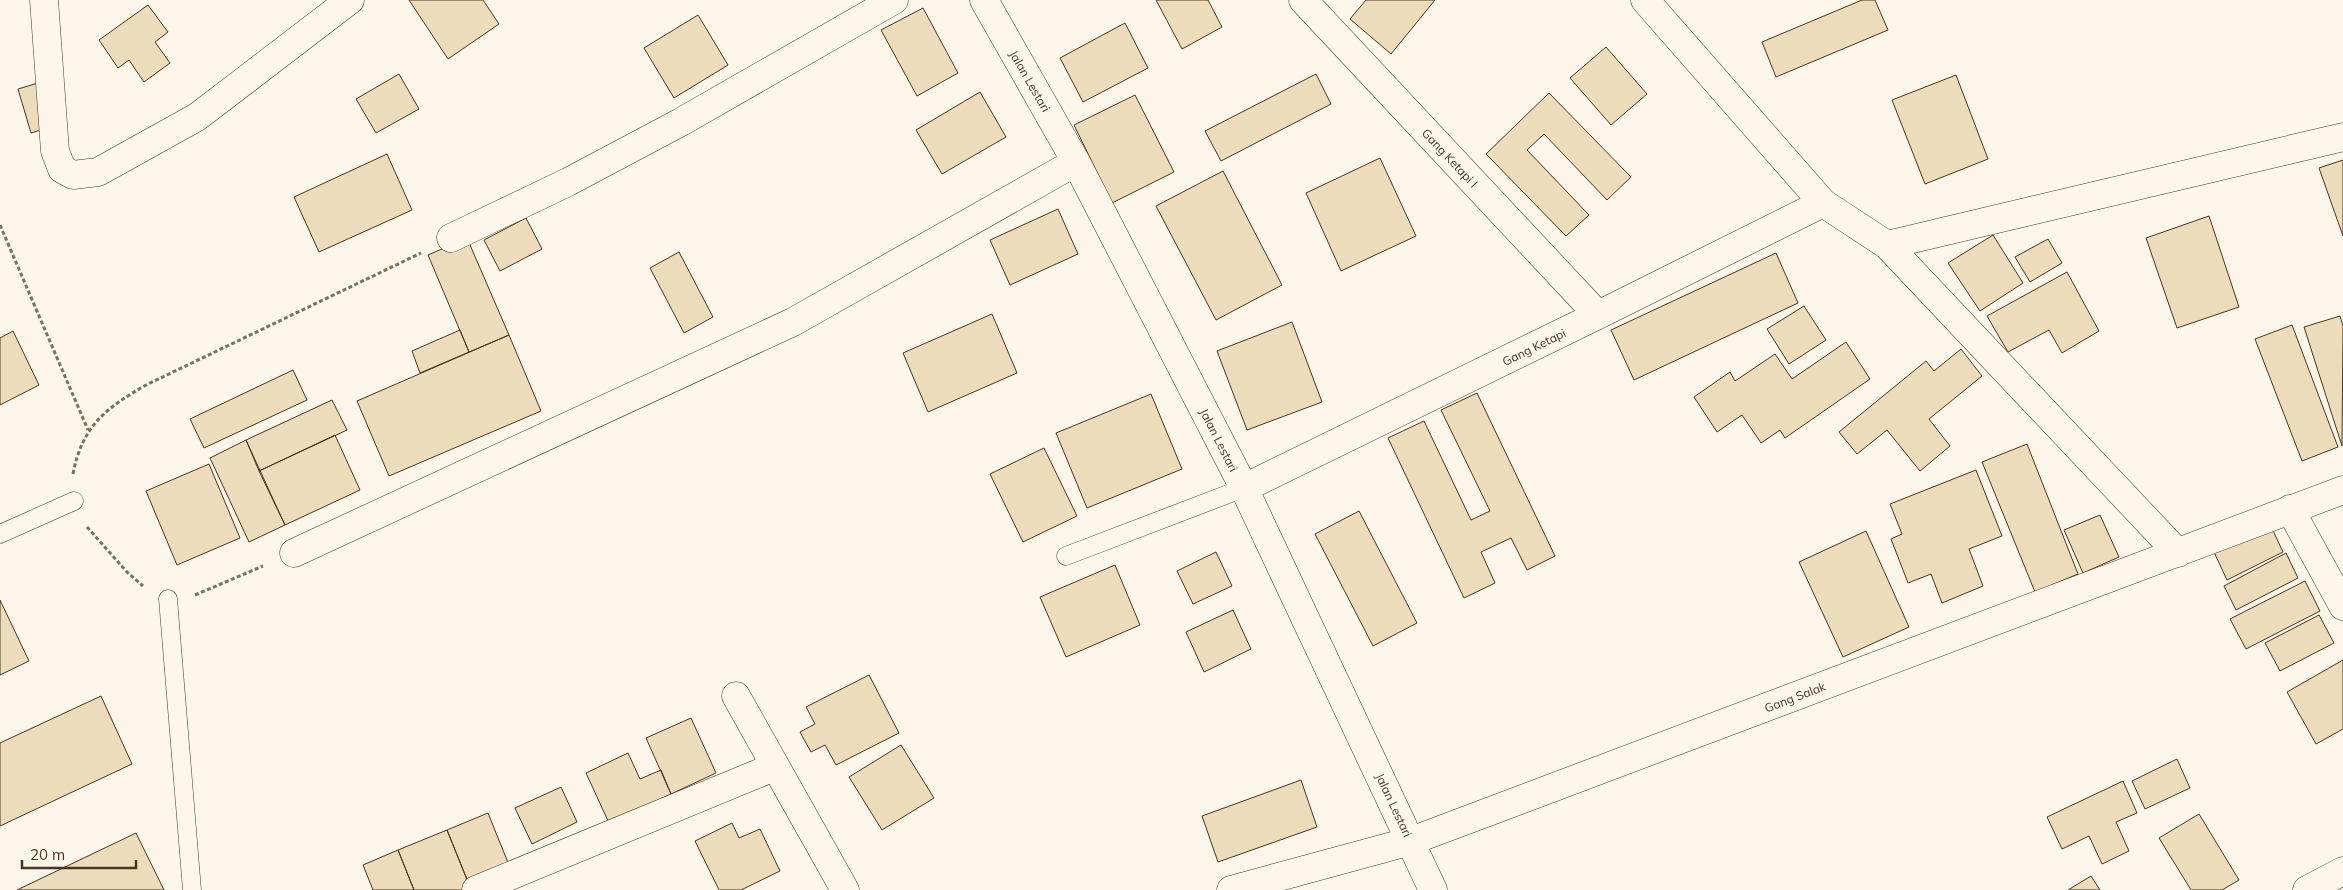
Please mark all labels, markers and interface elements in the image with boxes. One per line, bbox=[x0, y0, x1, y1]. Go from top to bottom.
street label: Jalan Lestari bbox=[1006, 47, 1054, 115]
street label: Gang Ketapi I bbox=[1419, 125, 1481, 191]
street label: Gang Ketapi bbox=[1500, 325, 1568, 369]
street label: Jalan Lestari bbox=[1197, 406, 1241, 474]
street label: Gang Salak bbox=[1762, 678, 1828, 716]
street label: Jalan Lestari bbox=[1373, 771, 1415, 840]
scale bar bbox=[22, 838, 136, 870]
text: 20 m bbox=[30, 845, 65, 864]

